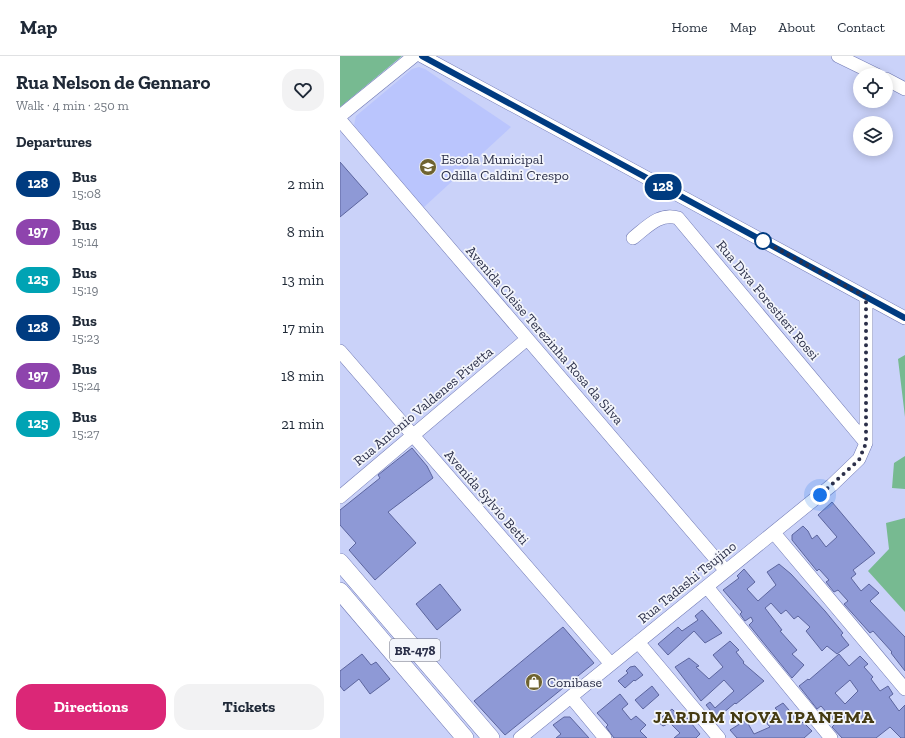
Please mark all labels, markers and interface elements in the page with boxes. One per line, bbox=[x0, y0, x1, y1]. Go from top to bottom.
text: Map bbox=[20, 16, 57, 39]
text: Home bbox=[672, 19, 708, 36]
text: Map bbox=[730, 19, 756, 36]
text: About bbox=[778, 19, 815, 36]
text: Contact bbox=[837, 19, 885, 36]
map controls bbox=[853, 68, 893, 156]
button: locate bbox=[853, 68, 893, 108]
button: heart bbox=[282, 69, 324, 111]
text: Rua Nelson de Gennaro bbox=[16, 71, 211, 94]
text: Walk · 4 min · 250 m bbox=[16, 98, 129, 113]
button: layers bbox=[853, 116, 893, 156]
text: Departures bbox=[16, 133, 92, 151]
place label: Escola Municipal Odilla Caldini Crespo bbox=[441, 151, 569, 184]
school or university icon: Escola Municipal Odilla Caldini Crespo bbox=[418, 157, 438, 177]
text: Bus bbox=[72, 168, 97, 186]
line badge: 128 bbox=[640, 174, 686, 200]
text: 128 bbox=[28, 175, 48, 192]
text: 2 min bbox=[287, 175, 324, 193]
text: 128 bbox=[653, 178, 673, 195]
text: 15:08 bbox=[72, 186, 101, 201]
text: Bus bbox=[72, 216, 97, 234]
text: 197 bbox=[28, 223, 48, 240]
text: 8 min bbox=[287, 223, 324, 241]
unlabelled marker bbox=[754, 232, 772, 250]
text: 15:14 bbox=[72, 234, 99, 249]
street label: Rua Diva Forestieri Rossi bbox=[713, 237, 823, 364]
street label: Avenida Cleise Terezinha Rosa da Silva bbox=[462, 242, 627, 428]
text: Bus bbox=[72, 264, 97, 282]
text: 125 bbox=[28, 271, 48, 288]
text: 13 min bbox=[282, 271, 324, 289]
text: 15:19 bbox=[72, 282, 98, 297]
text: Bus bbox=[72, 312, 97, 330]
text: 128 bbox=[28, 319, 48, 336]
text: 17 min bbox=[282, 319, 324, 337]
text: 15:23 bbox=[72, 330, 100, 345]
street label: Rua Antonio Valdenes Pivetta bbox=[350, 343, 497, 470]
text: Bus bbox=[72, 360, 97, 378]
text: 197 bbox=[28, 367, 48, 384]
text: 18 min bbox=[281, 367, 324, 385]
text: 15:24 bbox=[72, 378, 100, 393]
text: Bus bbox=[72, 408, 97, 426]
text: 125 bbox=[28, 415, 48, 432]
text: 21 min bbox=[281, 415, 324, 433]
text: 15:27 bbox=[72, 426, 99, 441]
street label: Avenida Sylvio Betti bbox=[441, 446, 532, 548]
your location bbox=[810, 485, 830, 505]
street label: Rua Tadashi Tsujino bbox=[635, 538, 740, 627]
road number: BR-478 bbox=[390, 639, 440, 661]
shop icon: Conibase bbox=[524, 672, 544, 692]
place label: Conibase bbox=[547, 674, 603, 691]
button: Directions bbox=[16, 684, 166, 730]
button: Tickets bbox=[174, 684, 324, 730]
district label: JARDIM NOVA IPANEMA bbox=[653, 706, 875, 728]

